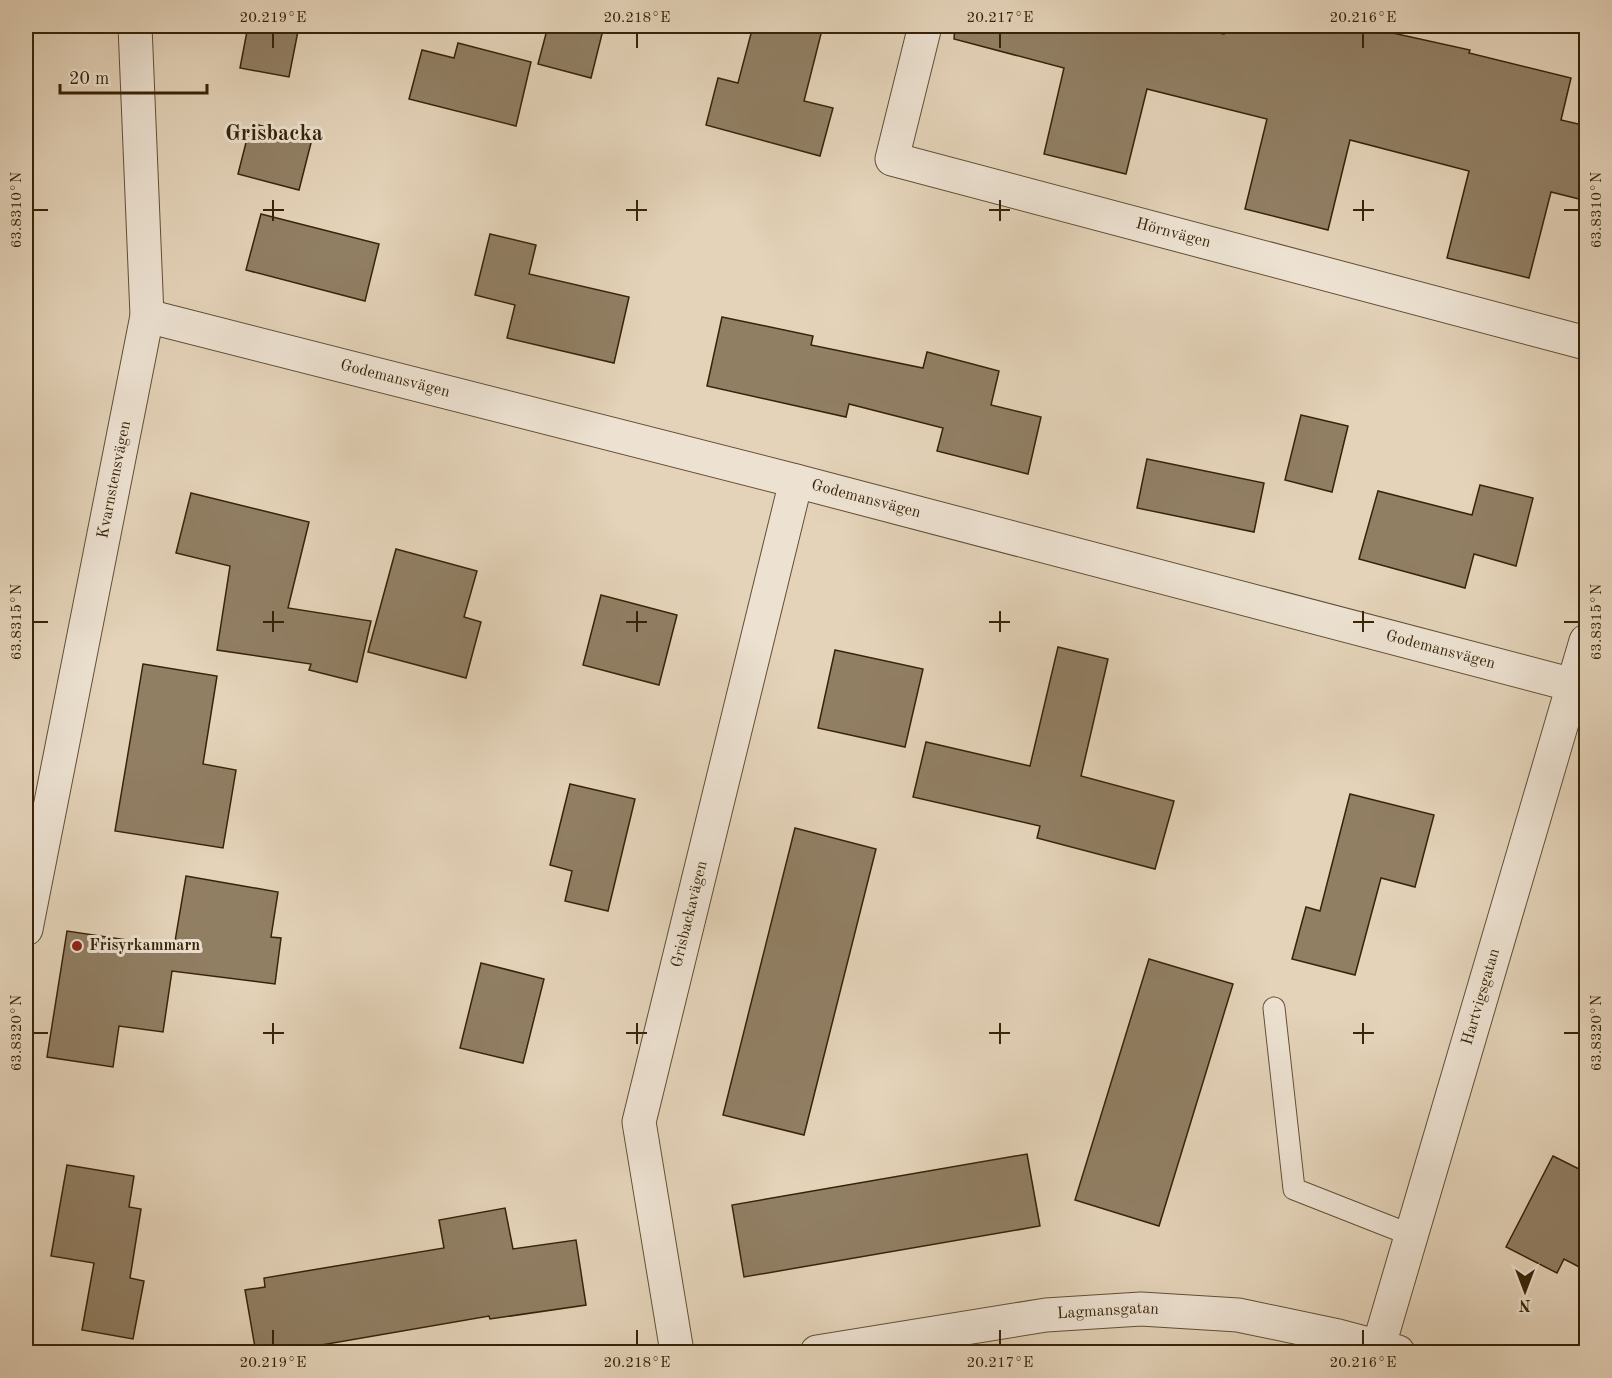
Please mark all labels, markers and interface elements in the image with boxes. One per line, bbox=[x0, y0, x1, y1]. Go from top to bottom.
text: 20.219°E bbox=[240, 11, 306, 26]
text: 20.218°E bbox=[604, 11, 670, 26]
text: 20.217°E bbox=[967, 11, 1033, 26]
text: 20.216°E bbox=[1330, 11, 1396, 26]
scale bar bbox=[60, 57, 207, 95]
text: 20 m bbox=[69, 70, 109, 88]
district label: Grisbacka bbox=[225, 123, 323, 145]
text: 63.8310°N bbox=[10, 171, 25, 248]
text: 63.8310°N bbox=[1590, 171, 1605, 248]
street label: Hörnvägen bbox=[1134, 216, 1213, 251]
street label: Godemansvägen bbox=[339, 357, 452, 401]
street label: Kvarnstensvägen bbox=[95, 419, 134, 540]
street label: Godemansvägen bbox=[810, 477, 923, 521]
text: 63.8315°N bbox=[10, 583, 25, 660]
text: 63.8315°N bbox=[1590, 583, 1605, 660]
street label: Godemansvägen bbox=[1384, 628, 1497, 672]
street label: Grisbackavägen bbox=[669, 859, 711, 969]
place label: Frisyrkammarn bbox=[89, 938, 200, 954]
marker: Frisyrkammarn bbox=[70, 939, 84, 953]
street label: Hartvigsgatan bbox=[1460, 947, 1503, 1047]
text: 63.8320°N bbox=[10, 994, 25, 1071]
text: 63.8320°N bbox=[1590, 994, 1605, 1071]
north arrow bbox=[1495, 1261, 1555, 1321]
text: N bbox=[1518, 1296, 1531, 1312]
street label: Lagmansgatan bbox=[1056, 1301, 1160, 1322]
text: 20.219°E bbox=[240, 1356, 306, 1371]
text: 20.218°E bbox=[604, 1356, 670, 1371]
text: 20.217°E bbox=[967, 1356, 1033, 1371]
text: 20.216°E bbox=[1330, 1356, 1396, 1371]

